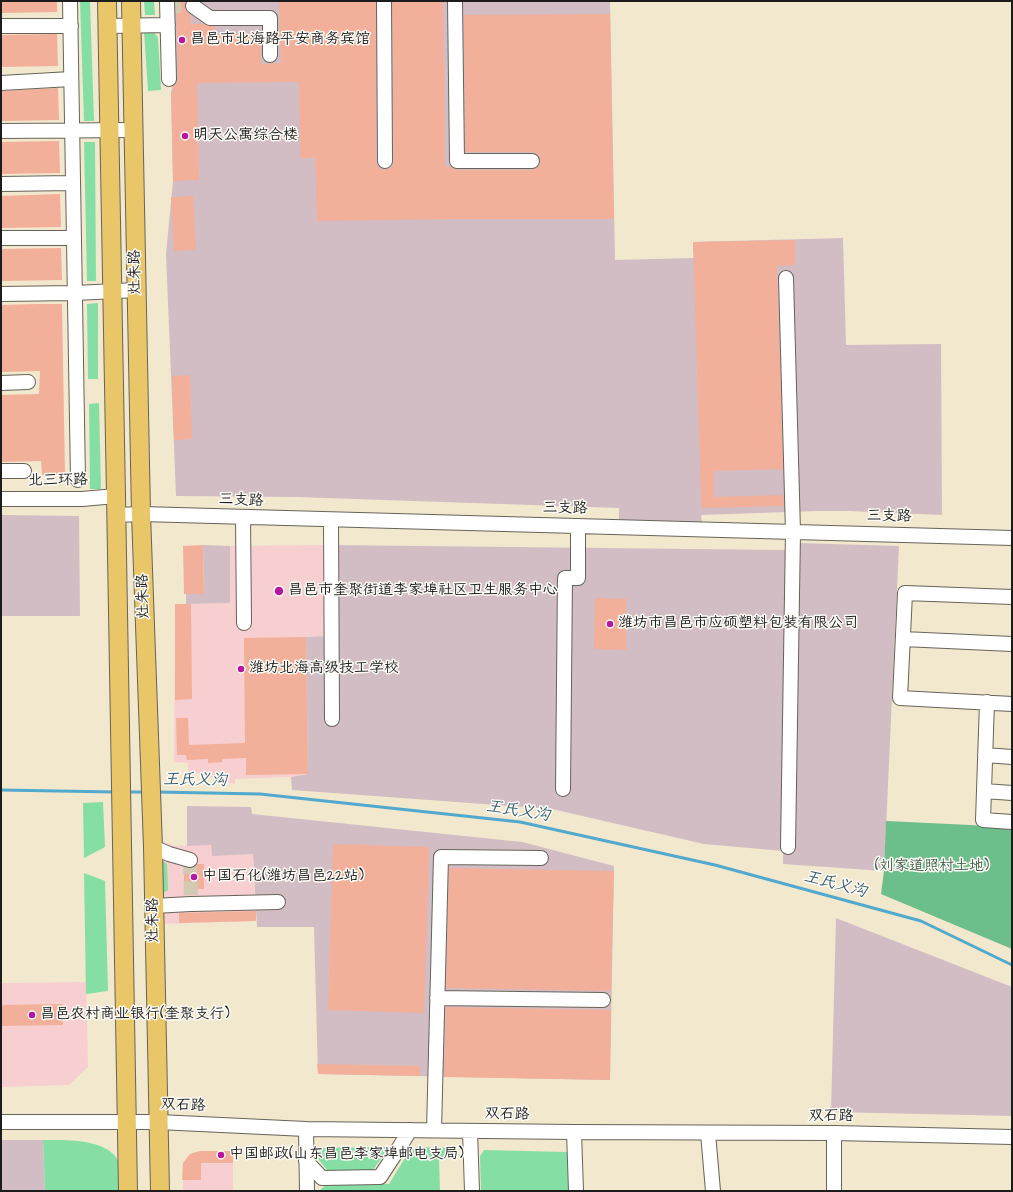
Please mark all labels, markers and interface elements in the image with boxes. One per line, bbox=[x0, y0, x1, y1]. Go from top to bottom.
place label: 昌邑市北海路平安商务宾馆 bbox=[190, 31, 370, 49]
marker: 昌邑市北海路平安商务宾馆 bbox=[177, 35, 187, 45]
place label: 明天公寓综合楼 bbox=[193, 127, 298, 145]
marker: 明天公寓综合楼 bbox=[180, 131, 190, 141]
street label: 灶朱路 bbox=[127, 249, 145, 295]
street label: 北三环路 bbox=[28, 471, 88, 491]
street label: 三支路 bbox=[218, 491, 264, 511]
street label: 三支路 bbox=[542, 500, 588, 518]
street label: 三支路 bbox=[866, 508, 912, 526]
street label: 灶朱路 bbox=[134, 573, 154, 619]
place label: 昌邑市奎聚街道李家埠社区卫生服务中心 bbox=[288, 582, 558, 600]
marker: 昌邑市奎聚街道李家埠社区卫生服务中心 bbox=[273, 585, 285, 597]
place label: 潍坊市昌邑市应硕塑料包装有限公司 bbox=[618, 615, 858, 633]
marker: 潍坊市昌邑市应硕塑料包装有限公司 bbox=[605, 619, 615, 629]
place label: 潍坊北海高级技工学校 bbox=[249, 660, 399, 678]
marker: 潍坊北海高级技工学校 bbox=[236, 664, 246, 674]
water label: 王氏义沟 bbox=[163, 771, 227, 791]
water label: 王氏义沟 bbox=[485, 798, 551, 826]
park label: (刘家道照村土地) bbox=[875, 858, 989, 876]
water label: 王氏义沟 bbox=[802, 867, 868, 903]
place label: 中国石化(潍坊昌邑22站) bbox=[202, 868, 364, 886]
marker: 中国石化(潍坊昌邑22站) bbox=[189, 872, 199, 882]
street label: 灶朱路 bbox=[145, 897, 163, 943]
place label: 昌邑农村商业银行(奎聚支行) bbox=[40, 1006, 230, 1024]
marker: 昌邑农村商业银行(奎聚支行) bbox=[27, 1010, 37, 1020]
street label: 双石路 bbox=[160, 1096, 206, 1116]
street label: 双石路 bbox=[484, 1106, 530, 1124]
street label: 双石路 bbox=[809, 1108, 853, 1126]
place label: 中国邮政(山东昌邑李家埠邮电支局) bbox=[229, 1146, 464, 1164]
marker: 中国邮政(山东昌邑李家埠邮电支局) bbox=[216, 1150, 226, 1160]

